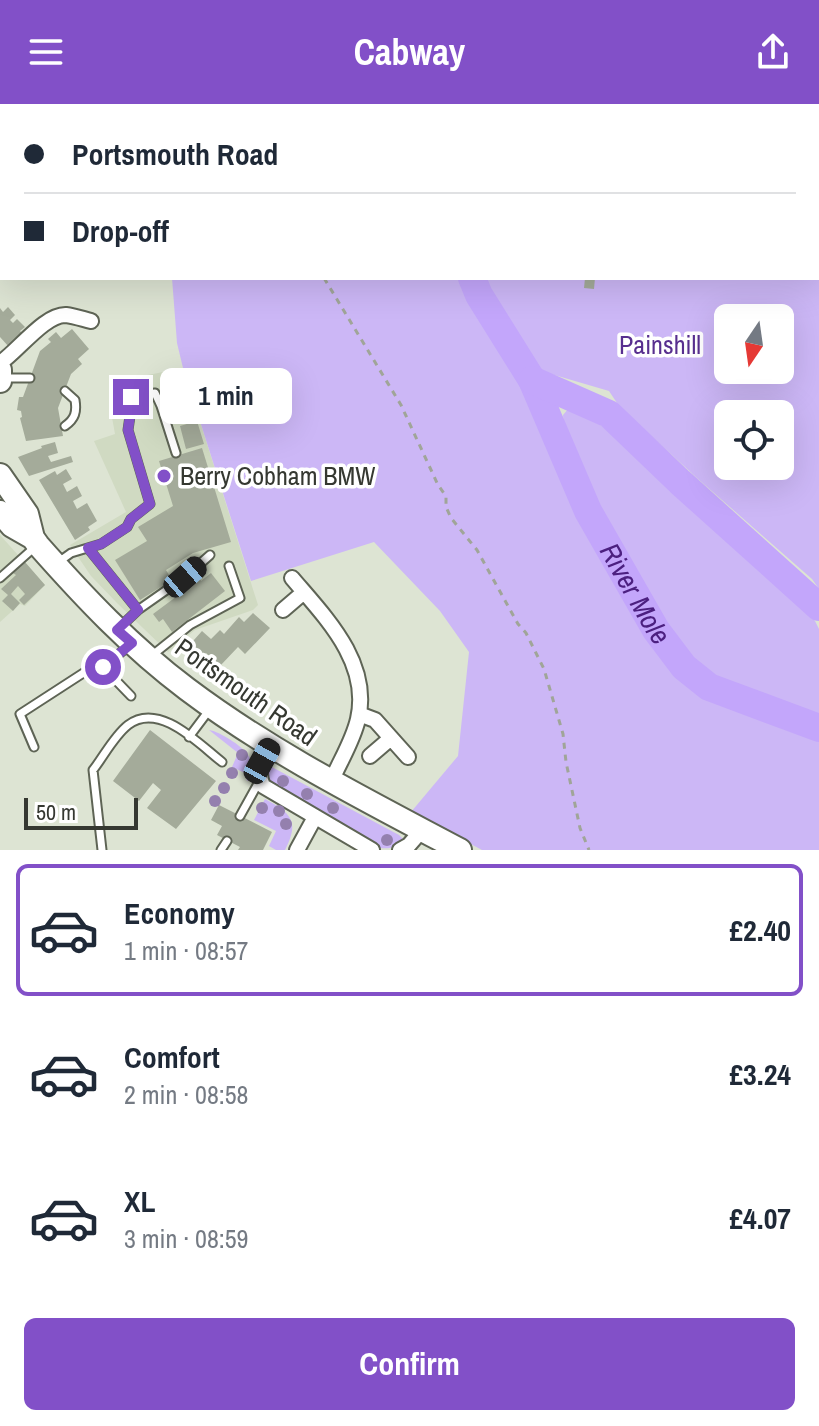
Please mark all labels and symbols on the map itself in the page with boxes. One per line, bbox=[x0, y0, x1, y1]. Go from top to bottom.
north arrow bbox=[714, 304, 794, 384]
park label: Painshill bbox=[619, 327, 701, 362]
callout: 1 min bbox=[159, 369, 291, 425]
route end bbox=[113, 379, 149, 415]
place label: Berry Cobham BMW bbox=[180, 458, 375, 493]
marker: Berry Cobham BMW bbox=[155, 467, 173, 485]
water label: River Mole bbox=[591, 536, 679, 652]
car bbox=[159, 552, 211, 602]
street label: Portsmouth Road bbox=[168, 630, 324, 754]
route start bbox=[85, 649, 121, 685]
car bbox=[240, 734, 284, 788]
scale bar bbox=[24, 794, 138, 830]

